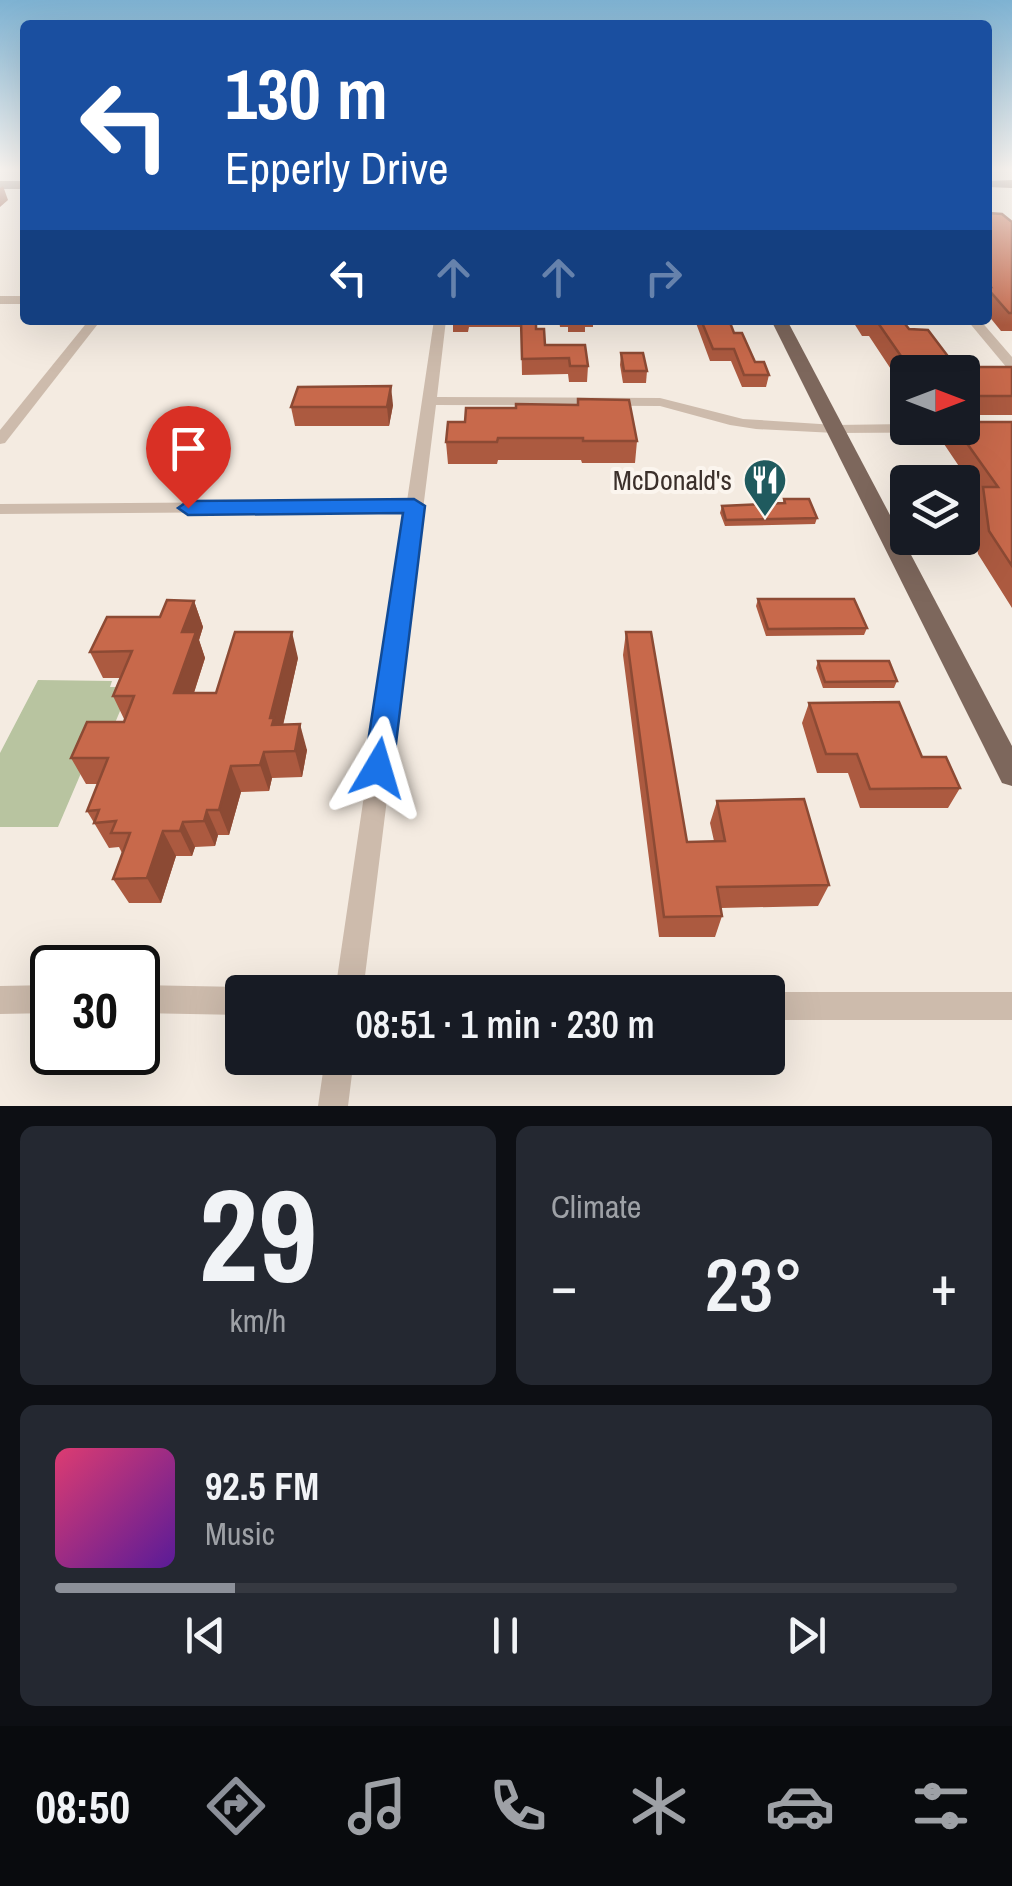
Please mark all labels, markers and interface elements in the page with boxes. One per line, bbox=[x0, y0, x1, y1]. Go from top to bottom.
text: 130 m bbox=[225, 47, 388, 141]
icon: left bbox=[60, 60, 190, 190]
text: Epperly Drive bbox=[225, 137, 449, 198]
icon: left bbox=[321, 250, 376, 305]
icon: ahead bbox=[426, 250, 481, 305]
icon: ahead bbox=[531, 250, 586, 305]
icon: right bbox=[636, 250, 691, 305]
north arrow bbox=[890, 355, 980, 445]
map controls bbox=[890, 355, 980, 555]
pin bbox=[146, 406, 231, 509]
icon: arrive bbox=[161, 421, 216, 476]
restaurant icon: McDonald's bbox=[742, 457, 788, 518]
place label: McDonald's bbox=[613, 461, 732, 499]
button: layers bbox=[890, 465, 980, 555]
position arrow bbox=[326, 716, 430, 820]
speed limit sign: 30 bbox=[30, 945, 160, 1075]
text: 08:51 · 1 min · 230 m bbox=[355, 999, 655, 1050]
text: 29 bbox=[199, 1146, 317, 1322]
text: Climate bbox=[551, 1185, 641, 1228]
text: 23° bbox=[705, 1233, 803, 1334]
text: − bbox=[551, 1248, 577, 1322]
text: + bbox=[931, 1248, 957, 1322]
text: km/h bbox=[230, 1299, 286, 1342]
text: 92.5 FM bbox=[205, 1461, 319, 1512]
text: Music bbox=[205, 1512, 275, 1555]
icon: previous bbox=[178, 1608, 233, 1663]
icon: pause bbox=[478, 1608, 533, 1663]
icon: next bbox=[779, 1608, 834, 1663]
icon: directions bbox=[201, 1771, 271, 1841]
icon: music bbox=[342, 1771, 412, 1841]
icon: phone bbox=[483, 1771, 553, 1841]
icon: climate bbox=[624, 1771, 694, 1841]
icon: car bbox=[765, 1771, 835, 1841]
icon: filters bbox=[906, 1771, 976, 1841]
text: 08:50 bbox=[36, 1776, 130, 1837]

